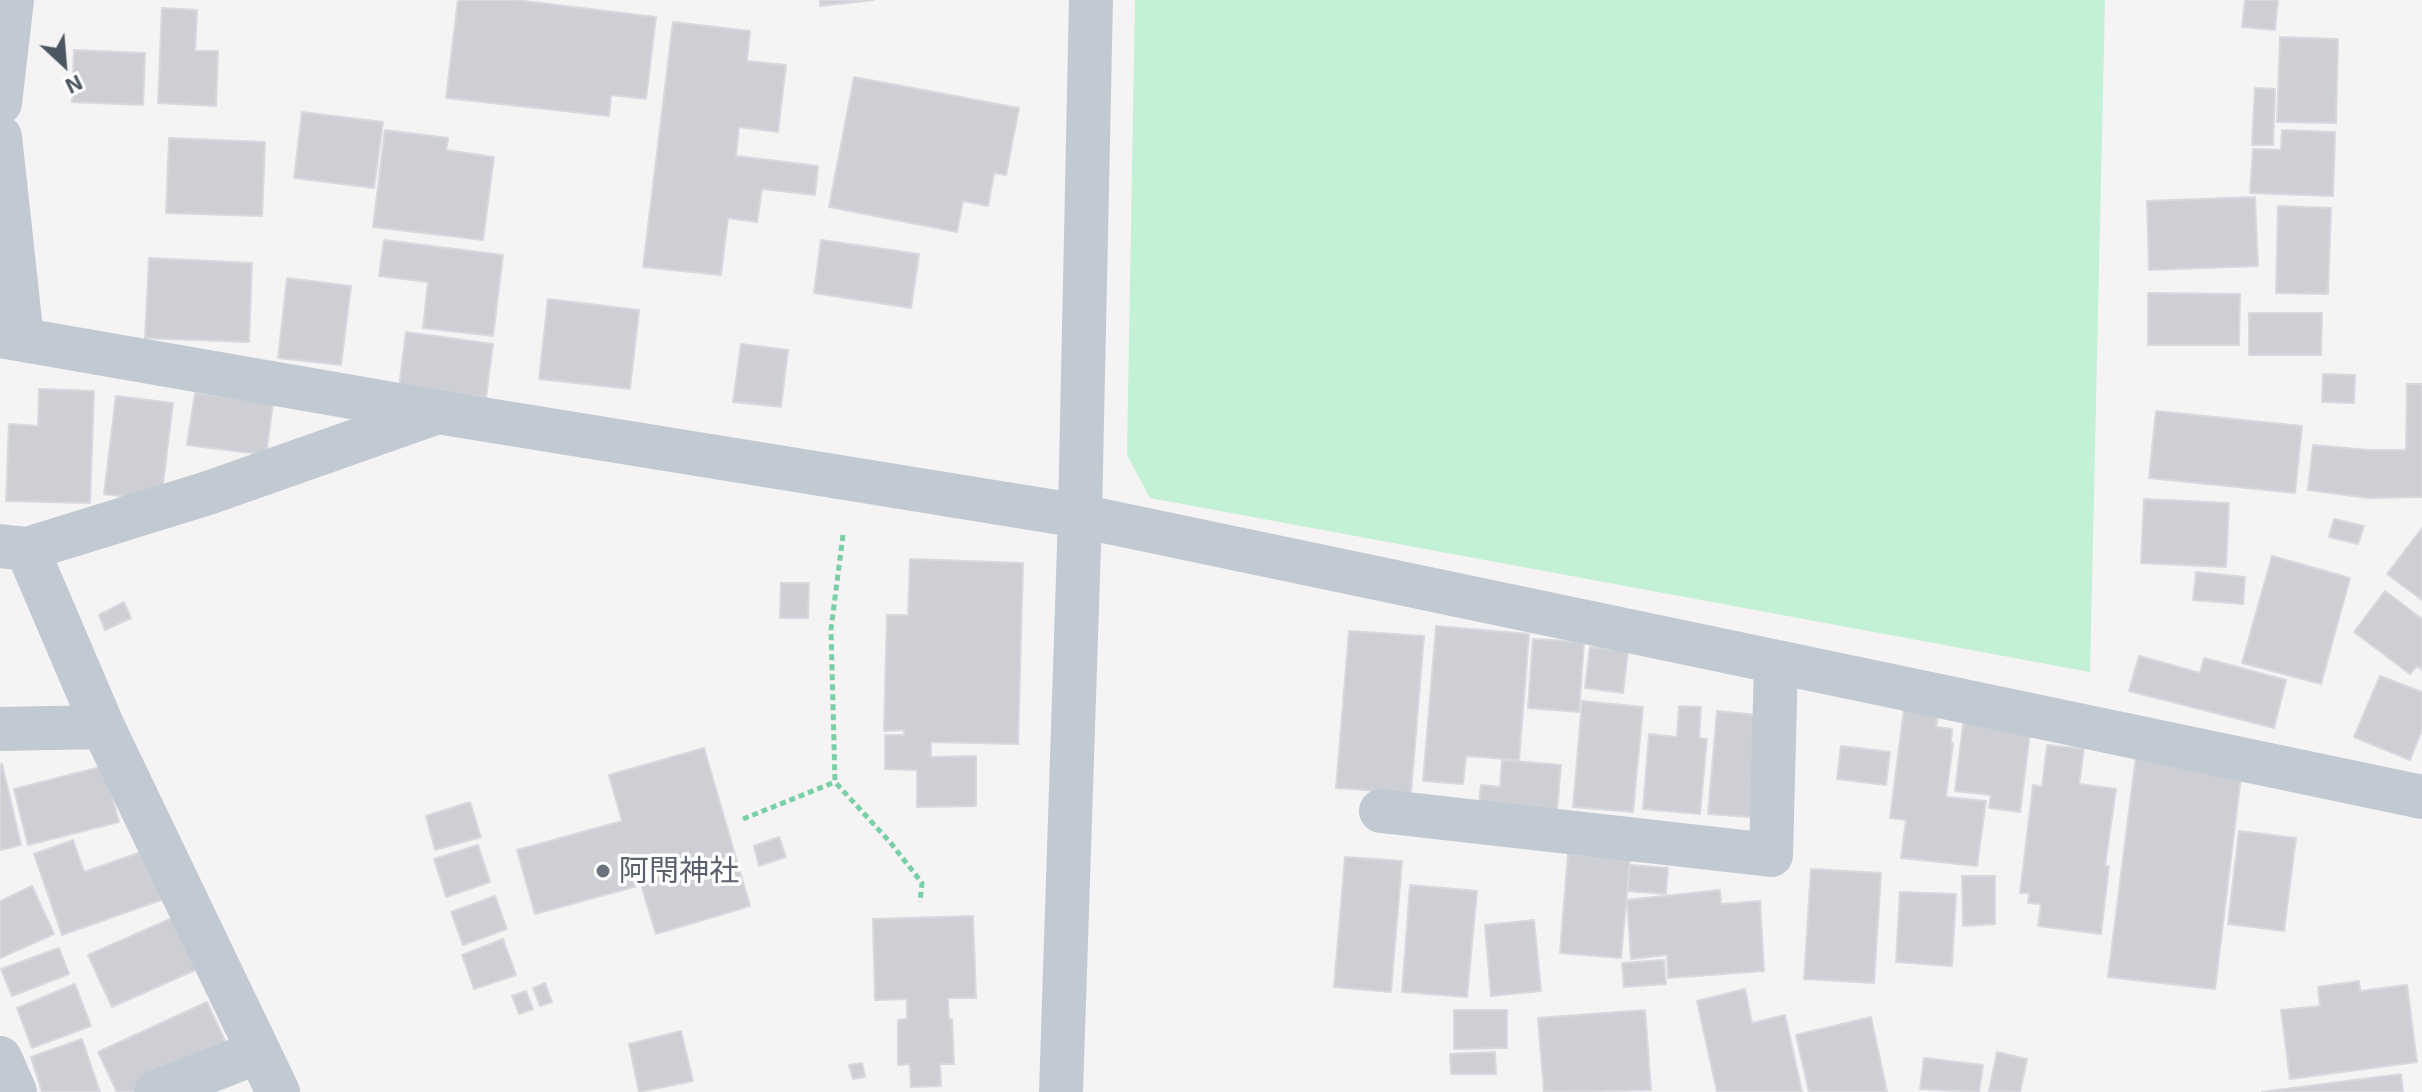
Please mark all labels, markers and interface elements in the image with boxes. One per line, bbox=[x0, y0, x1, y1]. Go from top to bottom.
north arrow bbox=[24, 24, 104, 104]
text: N bbox=[62, 70, 87, 101]
place label: 阿閇神社 bbox=[619, 853, 739, 889]
marker: 阿閇神社 bbox=[594, 862, 612, 880]

